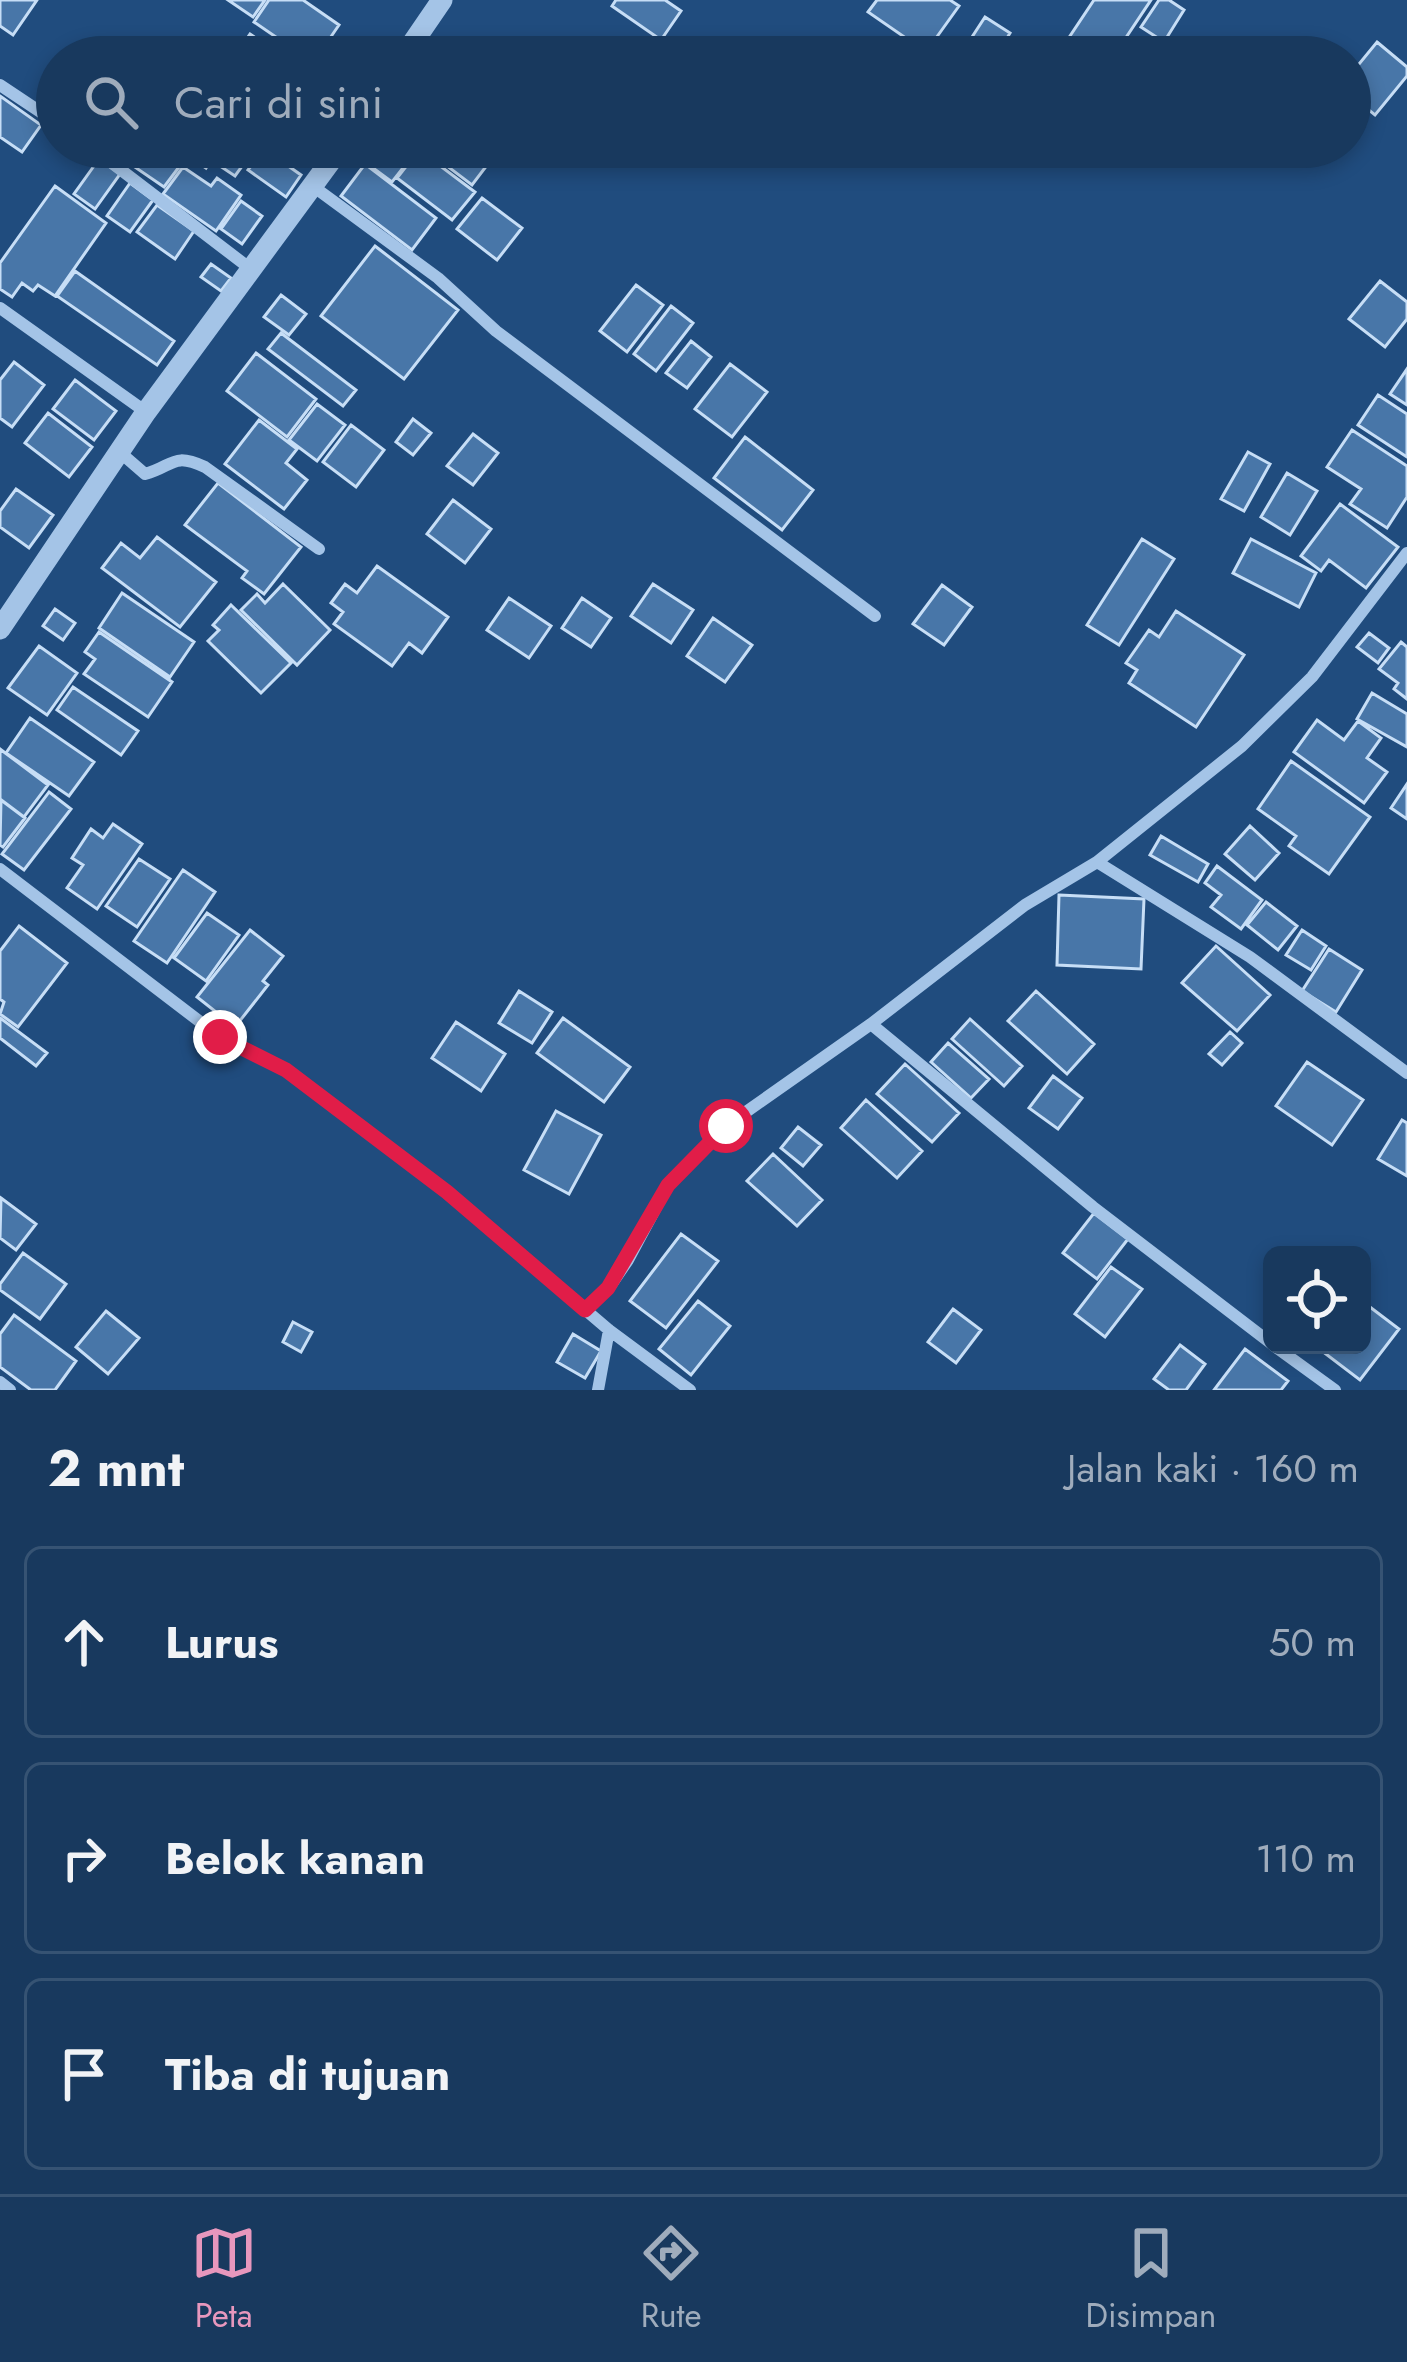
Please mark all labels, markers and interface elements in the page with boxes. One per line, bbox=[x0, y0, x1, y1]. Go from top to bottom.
search box bbox=[36, 36, 1371, 168]
icon: search bbox=[78, 69, 144, 135]
text: Cari di sini bbox=[174, 70, 383, 135]
route end bbox=[193, 1010, 247, 1064]
route start bbox=[699, 1099, 753, 1153]
map controls bbox=[1263, 1246, 1371, 1354]
button: locate bbox=[1263, 1246, 1371, 1354]
text: 2 mnt bbox=[48, 1431, 184, 1505]
text: Jalan kaki · 160 m bbox=[1067, 1440, 1359, 1497]
icon: ahead bbox=[51, 1609, 117, 1675]
text: Lurus bbox=[165, 1610, 279, 1675]
text: 50 m bbox=[1268, 1614, 1356, 1671]
icon: right bbox=[51, 1825, 117, 1891]
text: Belok kanan bbox=[165, 1826, 425, 1891]
text: 110 m bbox=[1255, 1830, 1356, 1887]
icon: arrive bbox=[51, 2041, 117, 2107]
text: Tiba di tujuan bbox=[165, 2042, 450, 2107]
tab: Peta bbox=[191, 2220, 257, 2339]
tab: Rute bbox=[638, 2220, 704, 2339]
tab: Disimpan bbox=[1086, 2220, 1216, 2339]

